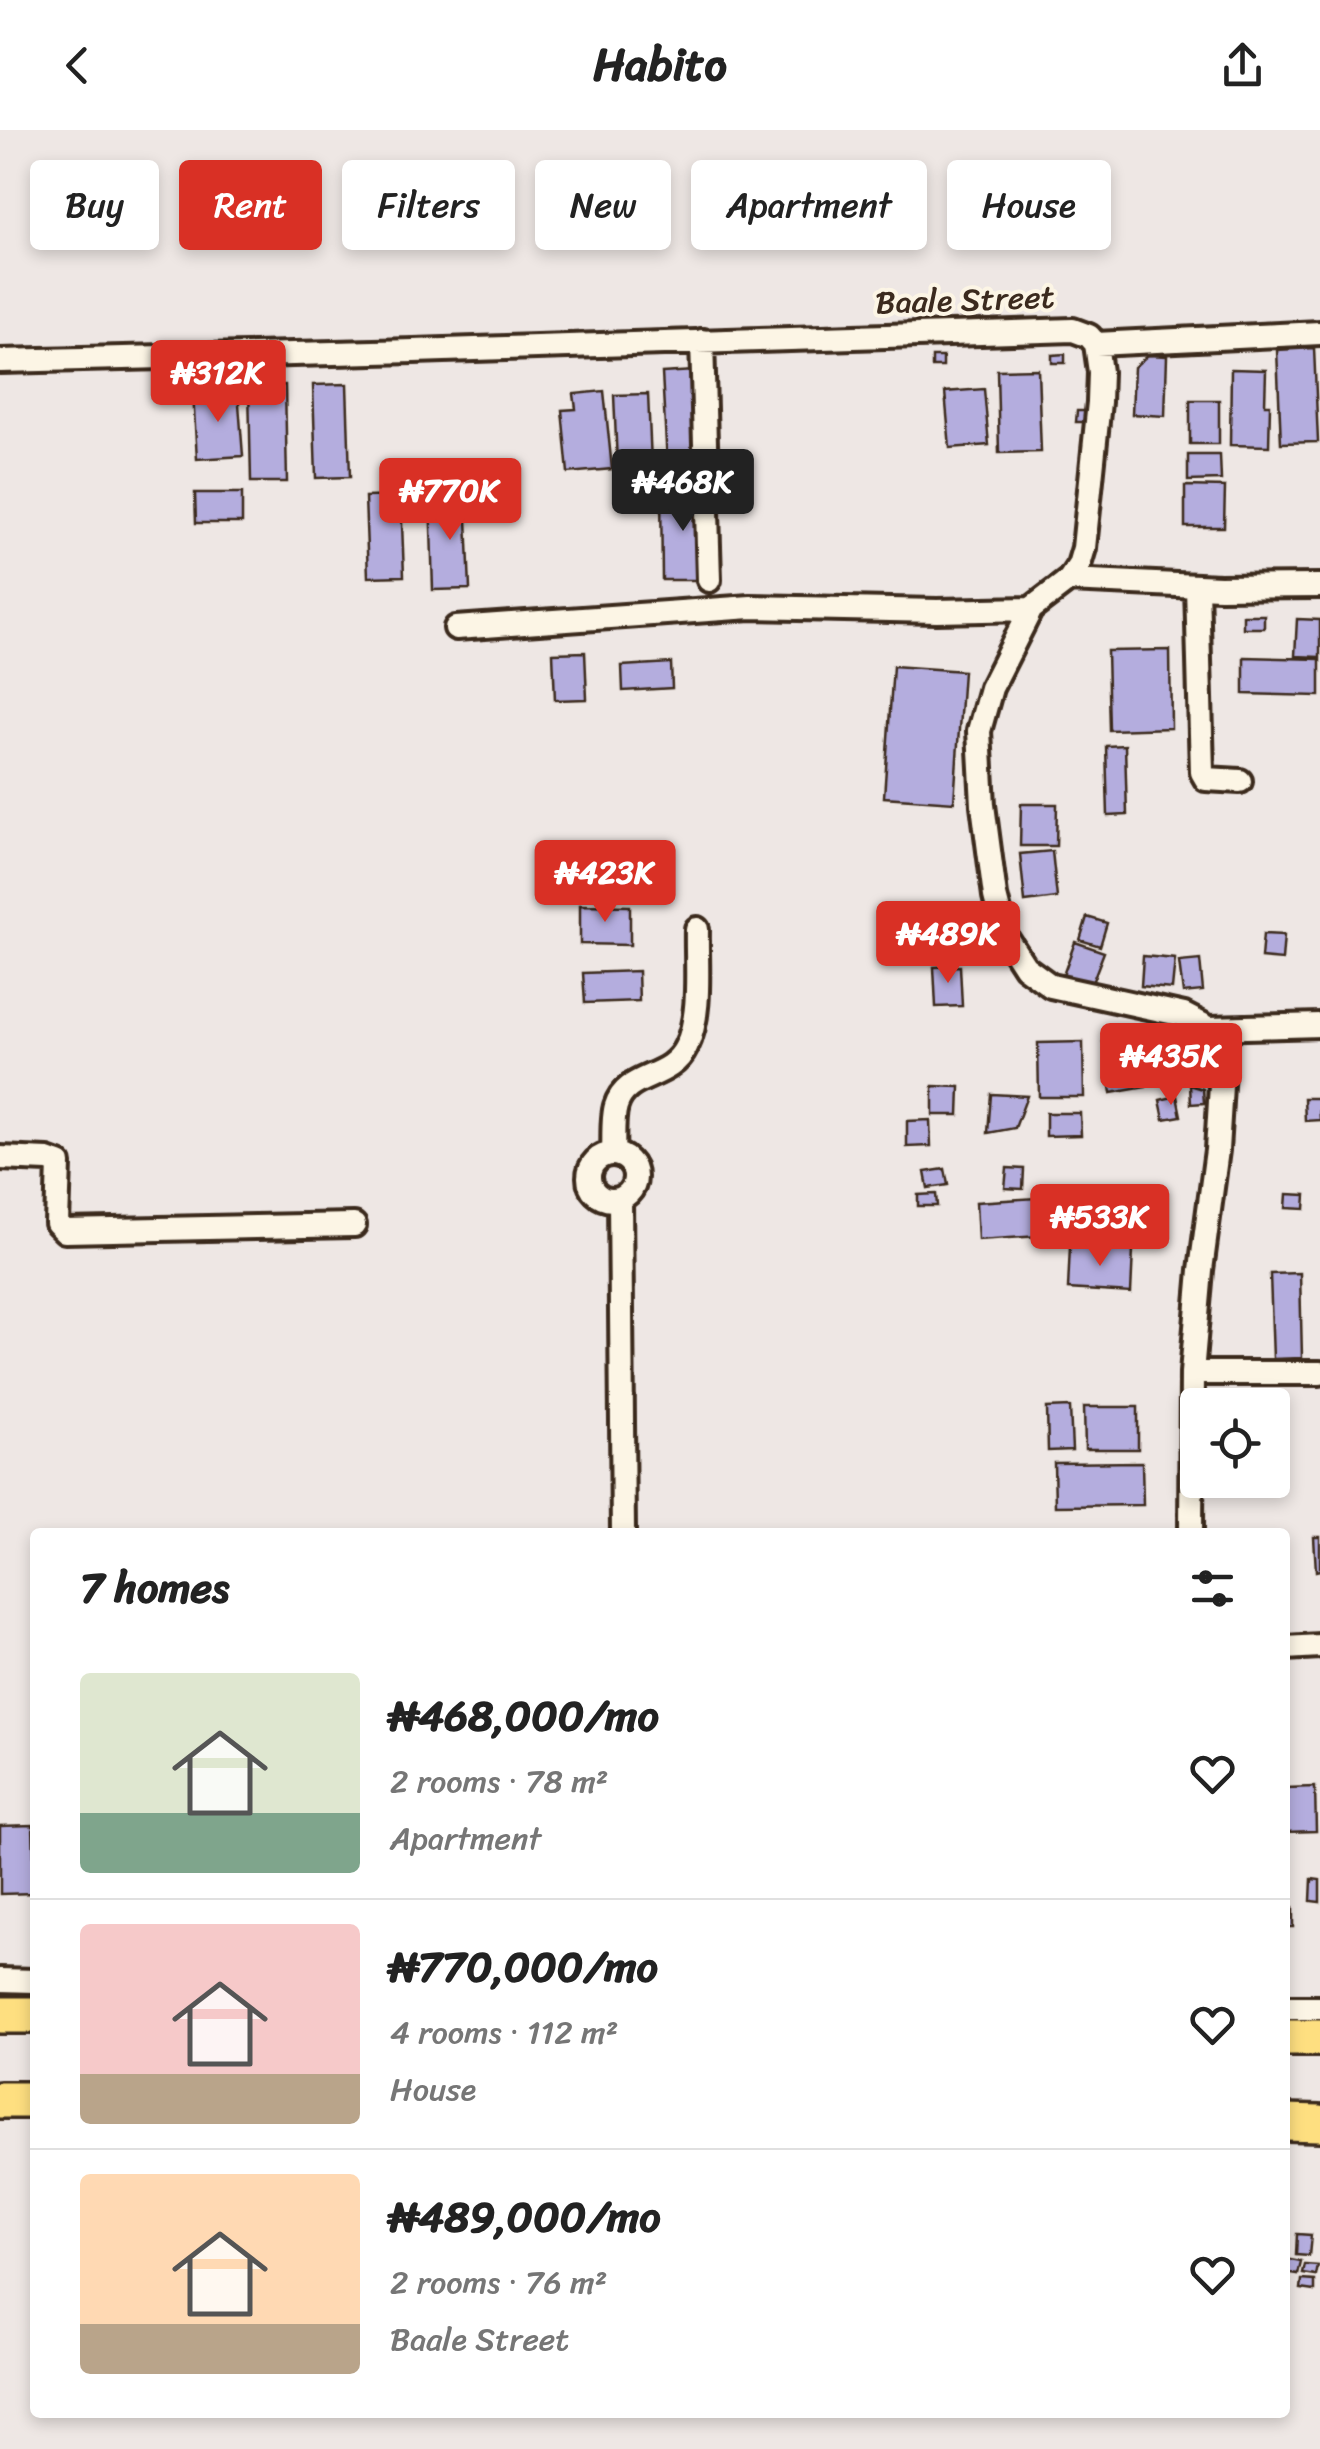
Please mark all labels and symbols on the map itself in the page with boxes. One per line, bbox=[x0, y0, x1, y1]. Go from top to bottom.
street label: Baale Street bbox=[874, 268, 1056, 332]
pin: ₦312K bbox=[148, 340, 288, 425]
pin: ₦468K bbox=[613, 449, 753, 534]
pin: ₦770K bbox=[380, 458, 520, 543]
pin: ₦423K bbox=[535, 840, 675, 925]
pin: ₦489K bbox=[878, 901, 1018, 986]
pin: ₦435K bbox=[1101, 1023, 1241, 1108]
pin: ₦533K bbox=[1030, 1184, 1170, 1269]

